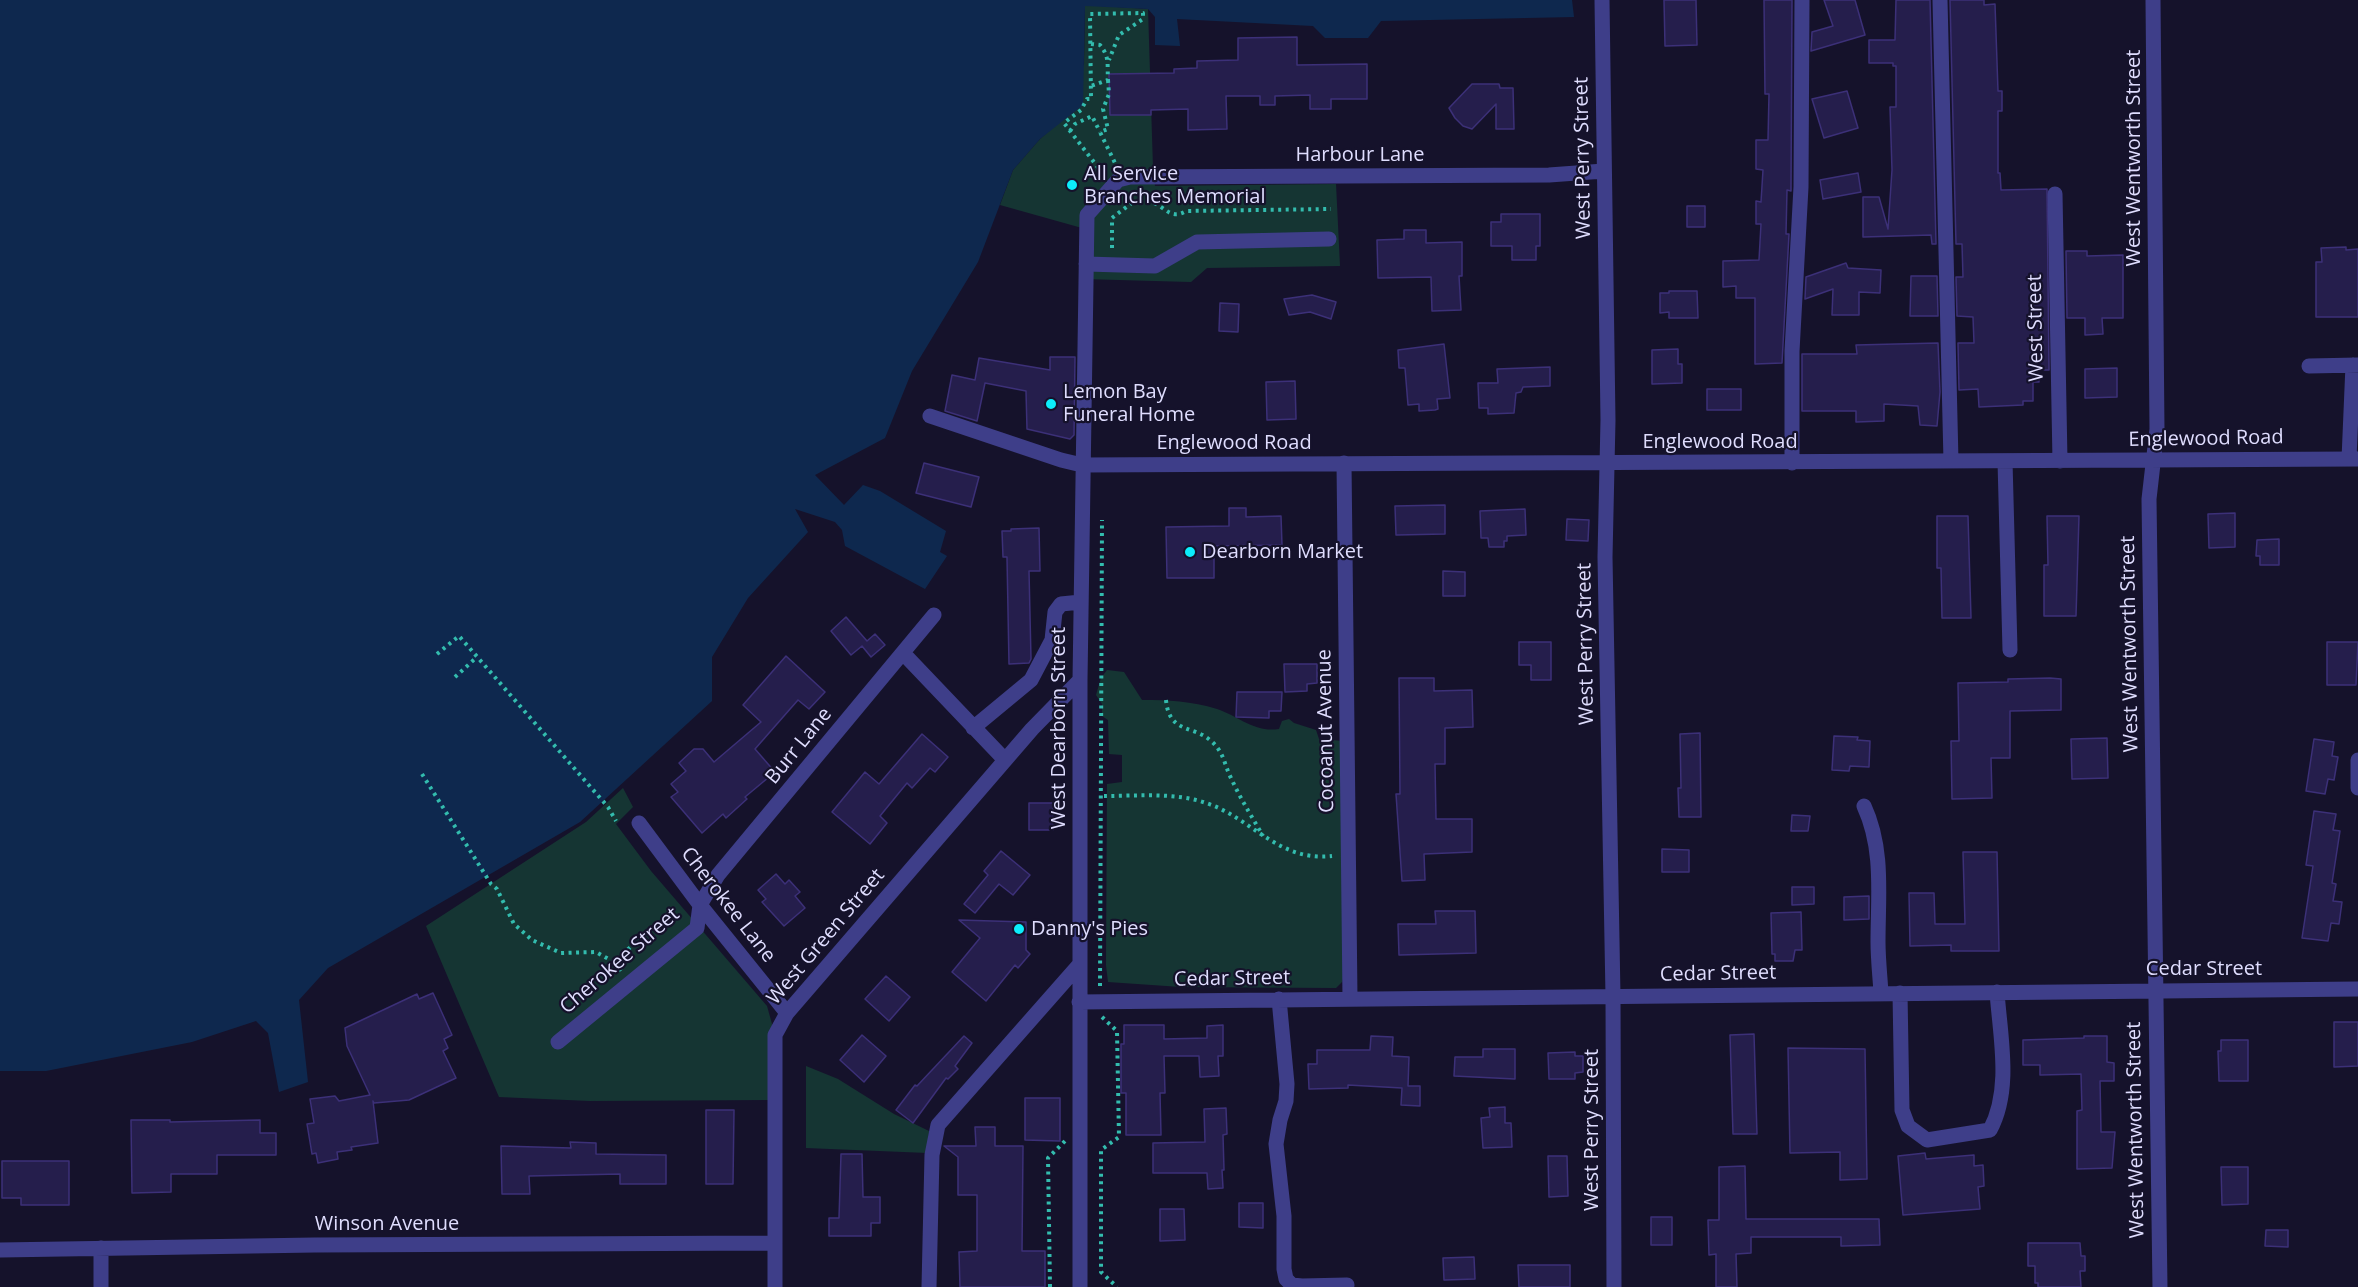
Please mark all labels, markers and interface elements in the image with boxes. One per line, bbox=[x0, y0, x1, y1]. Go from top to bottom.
street label: West Wentworth Street bbox=[2122, 50, 2146, 266]
street label: West Perry Street bbox=[1570, 77, 1596, 239]
street label: Harbour Lane bbox=[1296, 143, 1424, 167]
place label: All Service Branches Memorial bbox=[1084, 162, 1265, 209]
marker: All Service Branches Memorial bbox=[1065, 178, 1079, 192]
street label: West Street bbox=[2023, 274, 2049, 382]
place label: Lemon Bay Funeral Home bbox=[1063, 380, 1195, 427]
marker: Lemon Bay Funeral Home bbox=[1044, 397, 1058, 411]
street label: Englewood Road bbox=[2128, 426, 2284, 452]
street label: Englewood Road bbox=[1642, 430, 1798, 454]
street label: Englewood Road bbox=[1156, 431, 1312, 455]
street label: West Wentworth Street bbox=[2116, 535, 2144, 753]
place label: Dearborn Market bbox=[1202, 540, 1363, 564]
marker: Dearborn Market bbox=[1183, 545, 1197, 559]
street label: West Perry Street bbox=[1573, 563, 1599, 725]
street label: West Dearborn Street bbox=[1047, 627, 1071, 829]
street label: Cocoanut Avenue bbox=[1313, 649, 1339, 813]
street label: Burr Lane bbox=[761, 703, 837, 789]
street label: Cherokee Lane bbox=[676, 843, 780, 967]
street label: West Green Street bbox=[762, 864, 890, 1010]
street label: Cherokee Street bbox=[555, 903, 685, 1019]
place label: Danny's Pies bbox=[1031, 917, 1148, 941]
marker: Danny's Pies bbox=[1012, 922, 1026, 936]
street label: Cedar Street bbox=[2146, 957, 2262, 981]
street label: Cedar Street bbox=[1660, 961, 1776, 987]
street label: Cedar Street bbox=[1174, 966, 1290, 992]
street label: West Wentworth Street bbox=[2122, 1021, 2150, 1239]
street label: West Perry Street bbox=[1580, 1049, 1604, 1211]
street label: Winson Avenue bbox=[315, 1212, 459, 1236]

